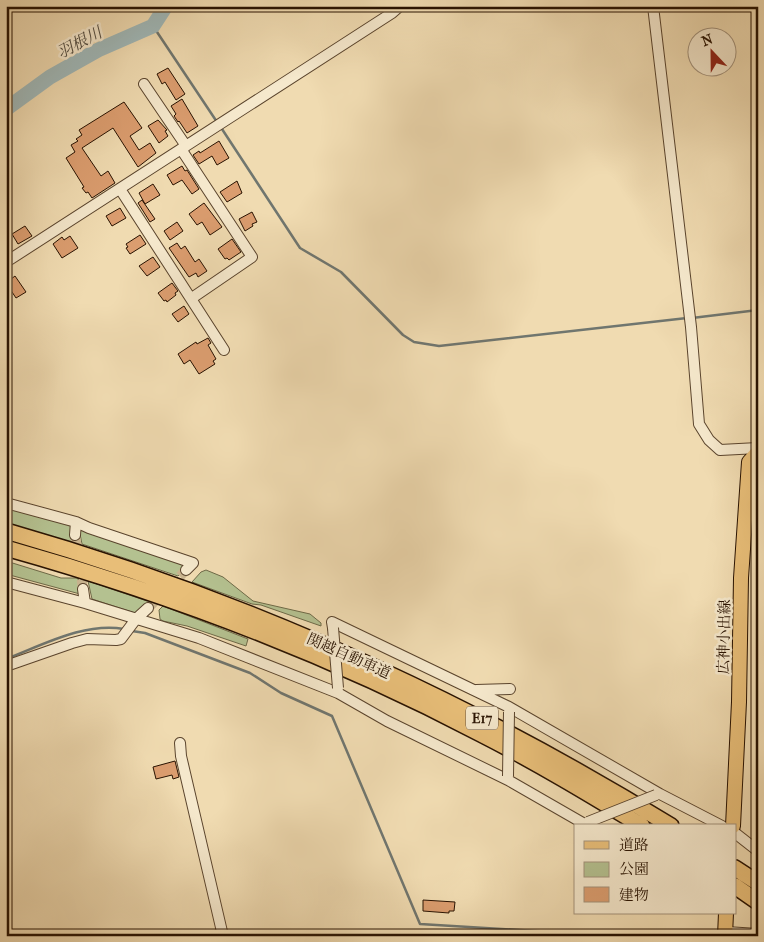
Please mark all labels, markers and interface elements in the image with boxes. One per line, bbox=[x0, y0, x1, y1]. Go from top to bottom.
water label: 羽根川 bbox=[54, 22, 107, 62]
north arrow bbox=[686, 28, 736, 78]
text: N bbox=[699, 30, 716, 50]
street label: 広神小出線 bbox=[714, 599, 734, 675]
street label: 関越自動車道 bbox=[304, 629, 394, 683]
road number: E17 bbox=[466, 706, 498, 730]
legend bbox=[574, 824, 736, 914]
text: 道路 bbox=[619, 836, 649, 854]
text: 公園 bbox=[619, 860, 649, 878]
text: 建物 bbox=[619, 886, 649, 904]

